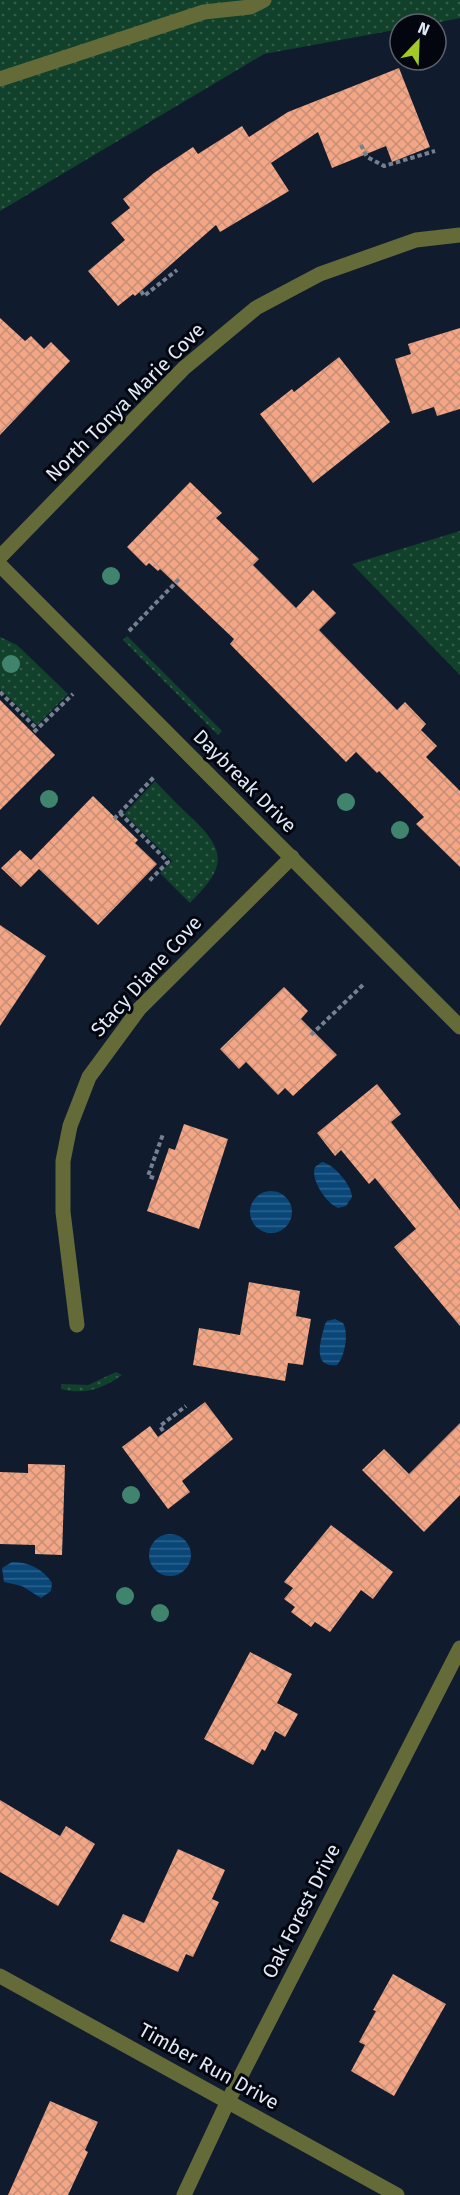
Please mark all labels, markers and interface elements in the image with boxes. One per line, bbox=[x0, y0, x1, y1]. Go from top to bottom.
north arrow bbox=[388, 12, 448, 72]
text: N bbox=[415, 18, 432, 39]
street label: North Tonya Marie Cove bbox=[41, 318, 209, 486]
street label: Daybreak Drive bbox=[188, 724, 302, 838]
street label: Stacy Diane Cove bbox=[86, 911, 206, 1041]
street label: Oak Forest Drive bbox=[257, 1840, 345, 1982]
street label: Timber Run Drive bbox=[135, 2018, 283, 2114]

